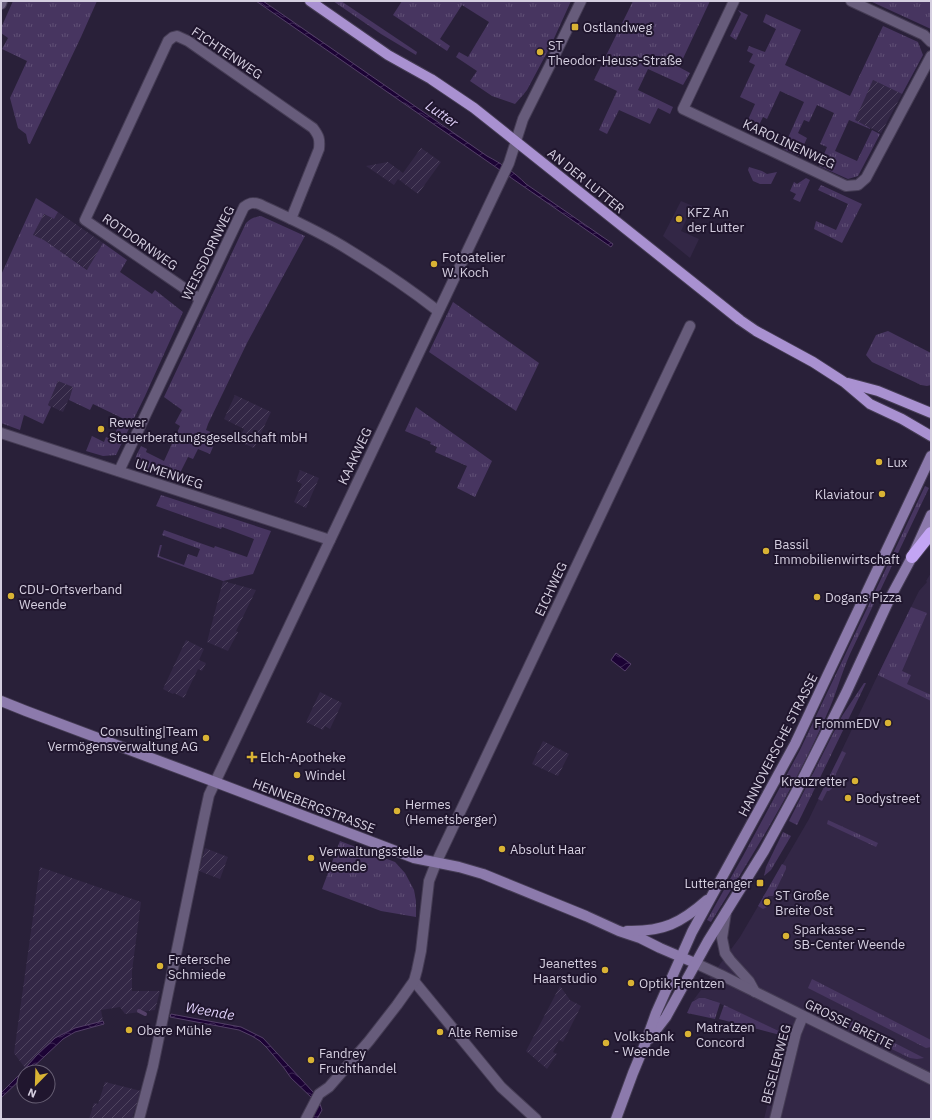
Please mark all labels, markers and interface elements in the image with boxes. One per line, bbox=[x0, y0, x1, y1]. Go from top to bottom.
place label: Ostlandweg bbox=[583, 19, 652, 36]
marker: Ostlandweg bbox=[570, 22, 580, 32]
street label: FICHTENWEG bbox=[188, 23, 266, 83]
place label: ST Theodor-Heuss-Straße bbox=[548, 37, 682, 69]
marker: ST Theodor-Heuss-Straße bbox=[535, 47, 545, 57]
water label: Lutter bbox=[422, 96, 462, 132]
street label: KAROLINENWEG bbox=[740, 115, 838, 173]
street label: AN DER LUTTER bbox=[544, 145, 628, 217]
street label: WEISSDORNWEG bbox=[178, 203, 238, 303]
place label: KFZ An der Lutter bbox=[687, 204, 744, 236]
street label: ROTDORNWEG bbox=[99, 210, 181, 274]
marker: KFZ An der Lutter bbox=[674, 214, 684, 224]
place label: Fotoatelier W. Koch bbox=[442, 249, 506, 281]
marker: Fotoatelier W. Koch bbox=[429, 259, 439, 269]
place label: Rewer Steuerberatungsgesellschaft mbH bbox=[109, 414, 308, 446]
marker: Rewer Steuerberatungsgesellschaft mbH bbox=[96, 424, 106, 434]
street label: KAAKWEG bbox=[334, 425, 376, 487]
place label: Lux bbox=[887, 454, 908, 471]
street label: ULMENWEG bbox=[133, 455, 205, 493]
marker: Lux bbox=[874, 457, 884, 467]
place label: Klaviatour bbox=[815, 486, 874, 503]
marker: Klaviatour bbox=[877, 489, 887, 499]
place label: Bassil Immobilienwirtschaft bbox=[774, 536, 900, 568]
marker: Bassil Immobilienwirtschaft bbox=[761, 546, 771, 556]
street label: EICHWEG bbox=[531, 559, 571, 619]
place label: CDU-Ortsverband Weende bbox=[19, 581, 122, 613]
place label: Dogans Pizza bbox=[825, 589, 902, 606]
marker: CDU-Ortsverband Weende bbox=[6, 591, 16, 601]
marker: Dogans Pizza bbox=[812, 592, 822, 602]
street label: HANNOVERSCHE STRASSE bbox=[735, 671, 821, 819]
place label: FrommEDV bbox=[814, 715, 880, 732]
marker: FrommEDV bbox=[883, 718, 893, 728]
place label: Consulting|Team Vermögensverwaltung AG bbox=[47, 723, 198, 755]
marker: Consulting|Team Vermögensverwaltung AG bbox=[201, 733, 211, 743]
place label: Elch-Apotheke bbox=[260, 749, 346, 766]
marker: Elch-Apotheke bbox=[247, 752, 257, 762]
place label: Windel bbox=[305, 767, 346, 784]
marker: Windel bbox=[292, 770, 302, 780]
place label: Kreuzretter bbox=[781, 773, 847, 790]
street label: HENNEBERGSTRASSE bbox=[250, 775, 378, 837]
marker: Kreuzretter bbox=[850, 776, 860, 786]
place label: Bodystreet bbox=[856, 790, 920, 807]
marker: Bodystreet bbox=[843, 793, 853, 803]
place label: Hermes (Hemetsberger) bbox=[405, 796, 497, 828]
marker: Hermes (Hemetsberger) bbox=[392, 806, 402, 816]
place label: Absolut Haar bbox=[510, 841, 586, 858]
place label: Verwaltungsstelle Weende bbox=[319, 843, 423, 875]
marker: Absolut Haar bbox=[497, 844, 507, 854]
marker: Verwaltungsstelle Weende bbox=[306, 853, 316, 863]
place label: Lutteranger bbox=[684, 875, 752, 892]
marker: Lutteranger bbox=[755, 878, 765, 888]
place label: ST Große Breite Ost bbox=[775, 887, 833, 919]
marker: ST Große Breite Ost bbox=[762, 897, 772, 907]
place label: Sparkasse – SB-Center Weende bbox=[794, 921, 905, 953]
marker: Sparkasse – SB-Center Weende bbox=[781, 931, 791, 941]
place label: Fretersche Schmiede bbox=[168, 951, 231, 983]
place label: Jeanettes Haarstudio bbox=[533, 955, 597, 987]
marker: Fretersche Schmiede bbox=[155, 961, 165, 971]
marker: Jeanettes Haarstudio bbox=[600, 965, 610, 975]
place label: Optik Frentzen bbox=[639, 975, 725, 992]
marker: Optik Frentzen bbox=[626, 978, 636, 988]
street label: GROSSE BREITE bbox=[802, 995, 896, 1053]
water label: Weende bbox=[184, 998, 236, 1024]
place label: Matratzen Concord bbox=[696, 1019, 755, 1051]
place label: Obere Mühle bbox=[137, 1022, 212, 1039]
street label: BESELERWEG bbox=[757, 1022, 795, 1106]
place label: Alte Remise bbox=[448, 1024, 518, 1041]
marker: Obere Mühle bbox=[124, 1025, 134, 1035]
marker: Alte Remise bbox=[435, 1027, 445, 1037]
place label: Volksbank - Weende bbox=[614, 1028, 674, 1060]
marker: Matratzen Concord bbox=[683, 1029, 693, 1039]
marker: Volksbank - Weende bbox=[601, 1038, 611, 1048]
place label: Fandrey Fruchthandel bbox=[319, 1045, 397, 1077]
marker: Fandrey Fruchthandel bbox=[306, 1055, 316, 1065]
north arrow bbox=[16, 1064, 56, 1104]
text: N bbox=[26, 1085, 38, 1101]

